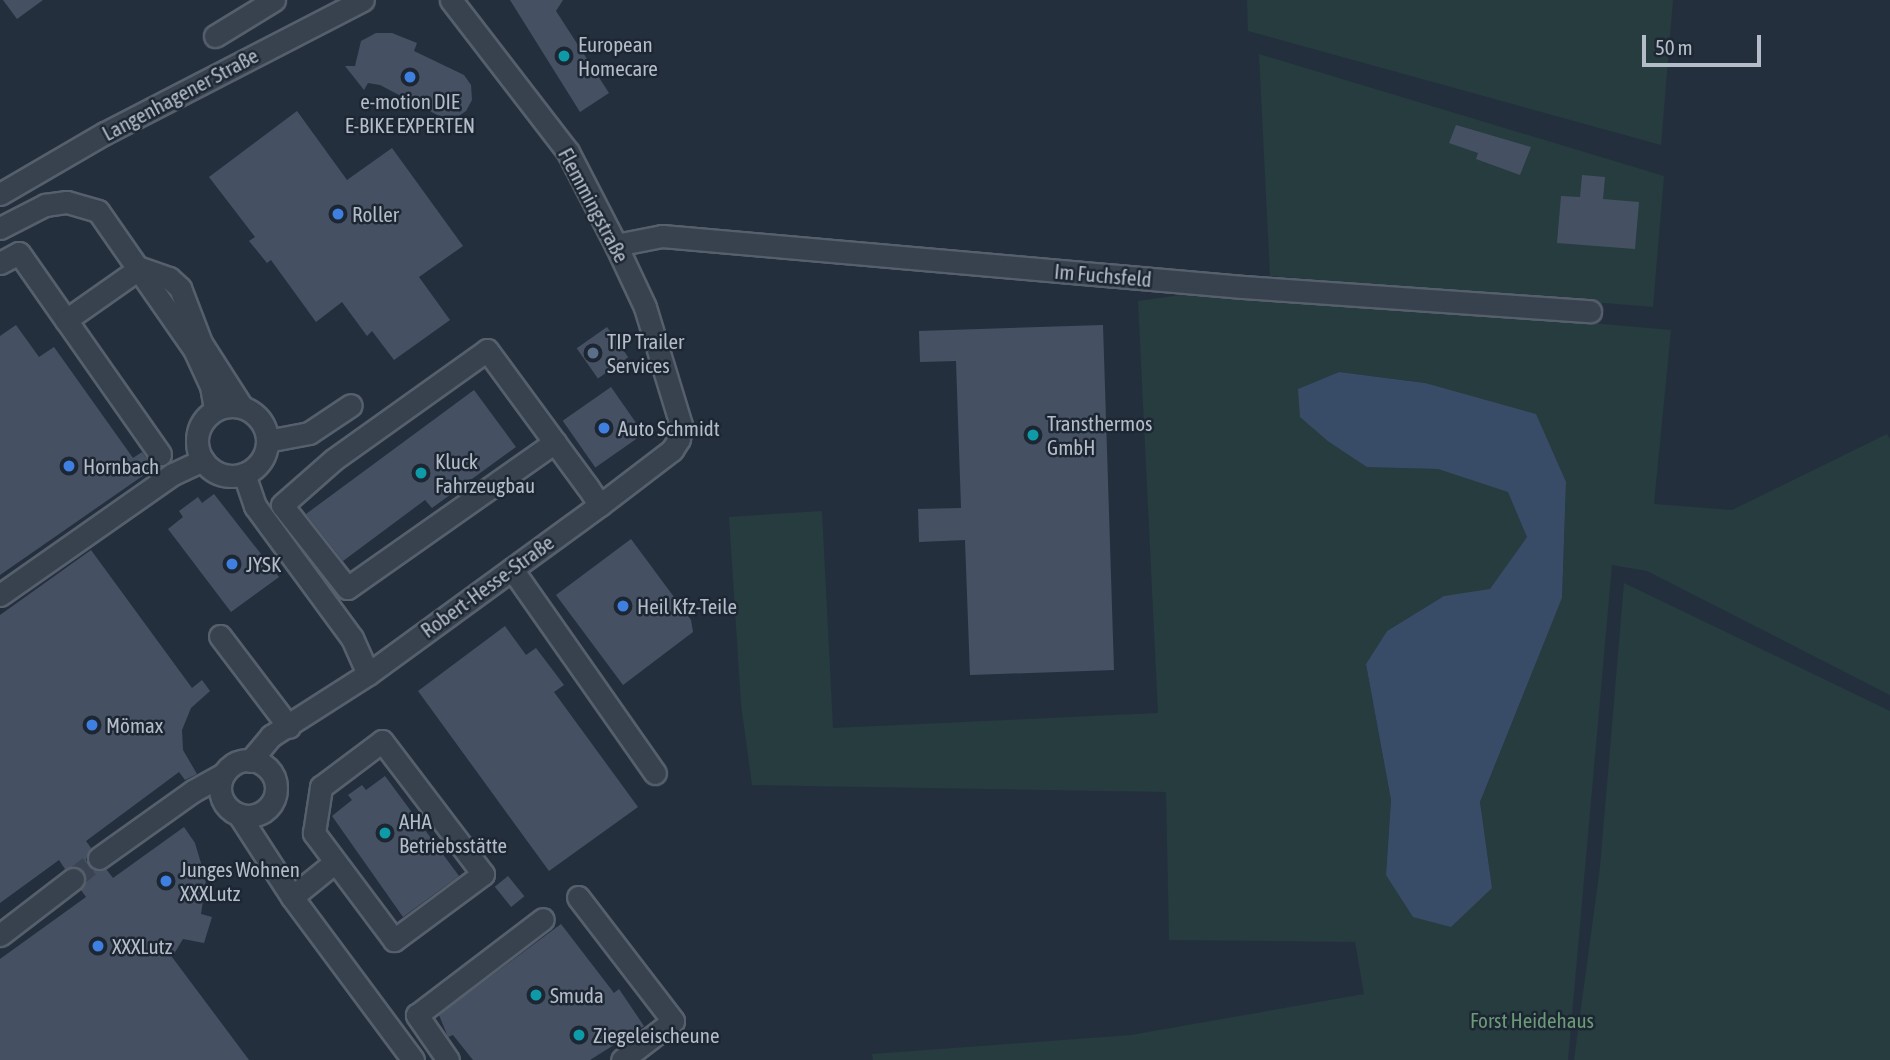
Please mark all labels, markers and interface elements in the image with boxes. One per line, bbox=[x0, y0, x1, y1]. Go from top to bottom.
scale bar bbox=[1645, 21, 1764, 65]
place label: European Homecare bbox=[578, 31, 658, 81]
text: 50 m bbox=[1655, 35, 1693, 59]
street label: Langenhagener Straße bbox=[98, 42, 262, 146]
marker: European Homecare bbox=[556, 48, 572, 64]
marker: e-motion DIE E-BIKE EXPERTEN bbox=[402, 69, 418, 85]
place label: e-motion DIE E-BIKE EXPERTEN bbox=[345, 88, 475, 138]
street label: Flemmingstraße bbox=[553, 143, 635, 267]
place label: Roller bbox=[352, 201, 399, 227]
marker: Roller bbox=[330, 206, 346, 222]
street label: Im Fuchsfeld bbox=[1053, 258, 1153, 292]
place label: TIP Trailer Services bbox=[607, 328, 684, 378]
marker: TIP Trailer Services bbox=[585, 345, 601, 361]
place label: Transthermos GmbH bbox=[1047, 410, 1152, 460]
place label: Auto Schmidt bbox=[618, 415, 720, 441]
marker: Auto Schmidt bbox=[596, 420, 612, 436]
marker: Transthermos GmbH bbox=[1025, 427, 1041, 443]
place label: Kluck Fahrzeugbau bbox=[435, 448, 535, 498]
place label: Hornbach bbox=[83, 453, 159, 479]
marker: Hornbach bbox=[61, 458, 77, 474]
marker: Kluck Fahrzeugbau bbox=[413, 465, 429, 481]
street label: Robert-Hesse-Straße bbox=[416, 529, 558, 643]
place label: JYSK bbox=[246, 551, 281, 577]
marker: JYSK bbox=[224, 556, 240, 572]
place label: Heil Kfz-Teile bbox=[637, 593, 737, 619]
marker: Heil Kfz-Teile bbox=[615, 598, 631, 614]
place label: Mömax bbox=[106, 712, 163, 738]
marker: Mömax bbox=[84, 717, 100, 733]
place label: AHA Betriebsstätte bbox=[399, 808, 507, 858]
marker: AHA Betriebsstätte bbox=[377, 825, 393, 841]
place label: Junges Wohnen XXXLutz bbox=[180, 856, 300, 906]
marker: Junges Wohnen XXXLutz bbox=[158, 873, 174, 889]
place label: XXXLutz bbox=[112, 933, 172, 959]
marker: XXXLutz bbox=[90, 938, 106, 954]
place label: Smuda bbox=[550, 982, 604, 1008]
marker: Smuda bbox=[528, 987, 544, 1003]
park label: Forst Heidehaus bbox=[1470, 1007, 1594, 1033]
place label: Ziegeleischeune bbox=[593, 1022, 719, 1048]
marker: Ziegeleischeune bbox=[571, 1027, 587, 1043]

